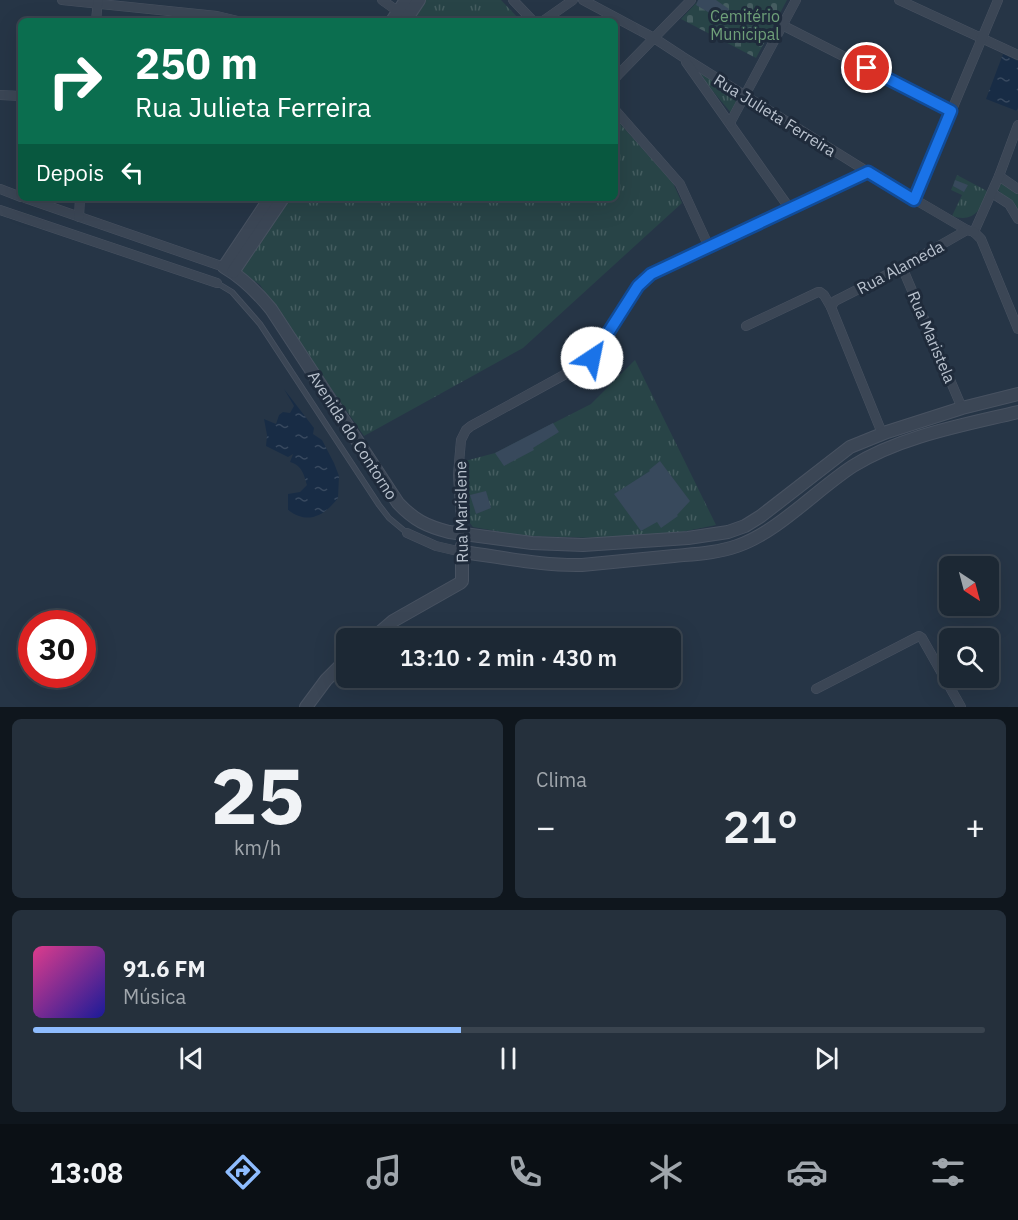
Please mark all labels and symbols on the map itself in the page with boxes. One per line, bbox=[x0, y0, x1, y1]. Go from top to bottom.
park label: Cemitério Municipal bbox=[710, 6, 780, 44]
pin bbox=[841, 42, 892, 93]
street label: Rua Julieta Ferreira bbox=[710, 69, 840, 161]
street label: Rua Alameda bbox=[853, 236, 947, 298]
street label: Rua Maristela bbox=[904, 288, 961, 386]
position arrow bbox=[560, 326, 624, 390]
street label: Avenida do Contorno bbox=[304, 367, 402, 503]
street label: Rua Marislene bbox=[450, 461, 472, 563]
north arrow bbox=[939, 556, 999, 616]
speed limit sign: 30 bbox=[18, 610, 96, 688]

